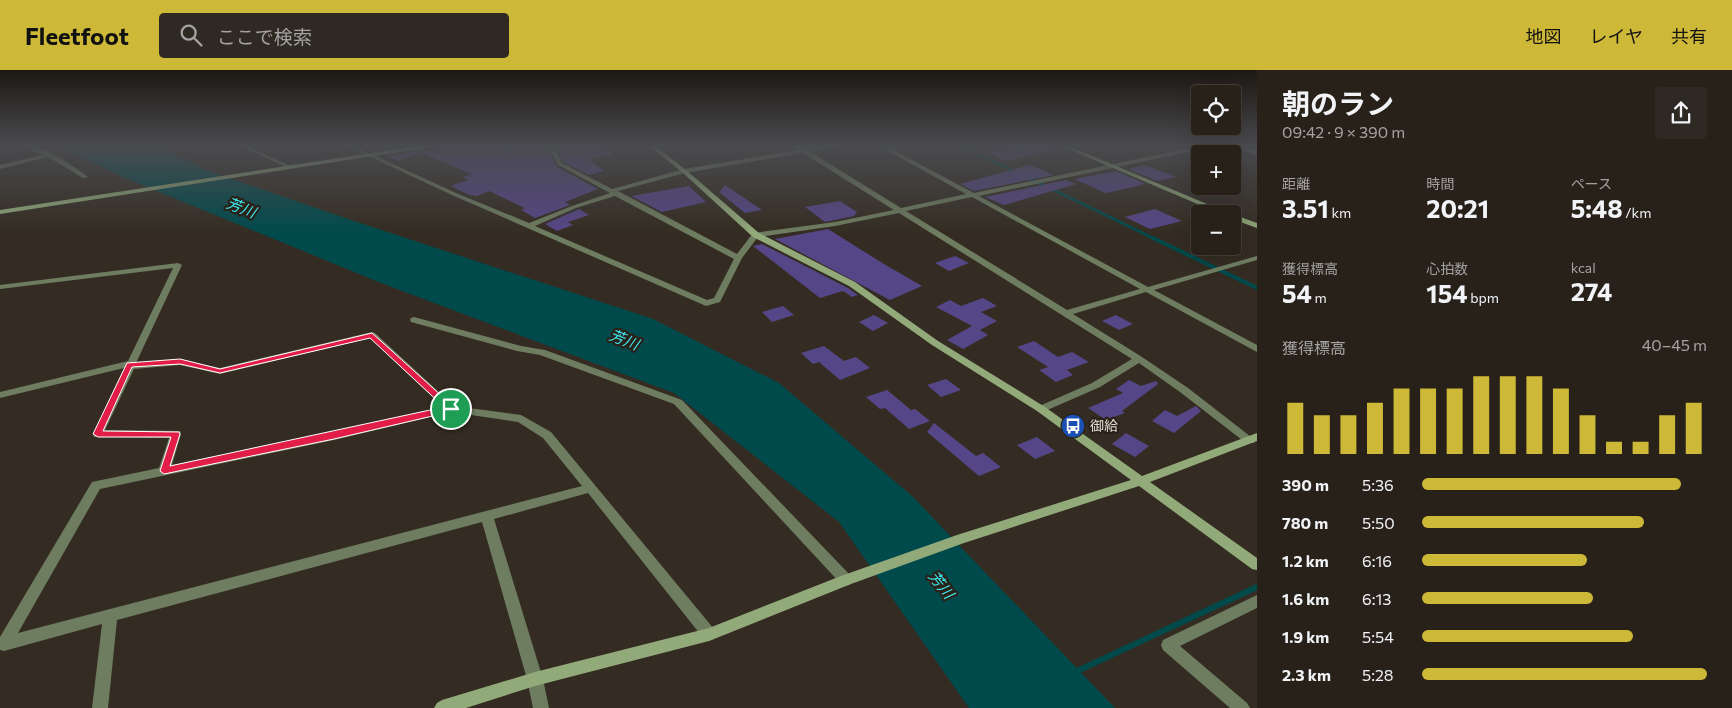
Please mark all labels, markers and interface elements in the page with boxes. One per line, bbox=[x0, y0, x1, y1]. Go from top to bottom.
search box bbox=[159, 13, 509, 58]
text: Fleetfoot bbox=[25, 21, 129, 50]
icon: search bbox=[177, 21, 205, 49]
text: ここで検索 bbox=[217, 25, 312, 48]
text: 地図 bbox=[1526, 25, 1562, 47]
text: レイヤ bbox=[1590, 25, 1643, 47]
text: 共有 bbox=[1671, 25, 1707, 47]
map controls bbox=[1191, 85, 1241, 255]
button: locate bbox=[1191, 85, 1241, 135]
text: 朝のラン bbox=[1282, 86, 1394, 120]
button: share bbox=[1655, 87, 1707, 139]
text: 09:42 · 9 × 390 m bbox=[1282, 122, 1405, 141]
button: + bbox=[1191, 145, 1241, 195]
text: 距離 bbox=[1282, 175, 1310, 192]
text: 時間 bbox=[1426, 175, 1454, 192]
text: ペース bbox=[1571, 175, 1612, 192]
water label: 芳川 bbox=[224, 193, 260, 222]
text: 3.51 bbox=[1282, 193, 1329, 223]
text: 20:21 bbox=[1426, 193, 1489, 223]
text: 5:48 bbox=[1571, 193, 1623, 223]
text: km bbox=[1329, 204, 1351, 221]
text: /km bbox=[1623, 204, 1651, 221]
button: − bbox=[1191, 205, 1241, 255]
text: kcal bbox=[1571, 259, 1596, 276]
text: 獲得標高 bbox=[1282, 260, 1338, 277]
text: 心拍数 bbox=[1426, 260, 1468, 277]
text: 274 bbox=[1571, 276, 1612, 306]
text: 54 bbox=[1282, 278, 1312, 308]
text: 154 bbox=[1426, 278, 1468, 308]
text: m bbox=[1312, 289, 1327, 306]
text: bpm bbox=[1468, 289, 1499, 306]
water label: 芳川 bbox=[607, 325, 643, 354]
text: 40–45 m bbox=[1642, 335, 1707, 354]
text: 獲得標高 bbox=[1282, 338, 1346, 357]
pin bbox=[430, 388, 472, 430]
icon: arrive bbox=[437, 395, 465, 423]
bus stop icon: 御給 bbox=[1060, 413, 1086, 439]
place label: 御給 bbox=[1090, 417, 1118, 434]
text: 390 m bbox=[1282, 475, 1329, 494]
text: 5:36 bbox=[1362, 475, 1394, 494]
text: 780 m bbox=[1282, 513, 1328, 532]
text: 5:50 bbox=[1362, 513, 1395, 532]
text: 1.2 km bbox=[1282, 551, 1329, 570]
text: 6:16 bbox=[1362, 551, 1392, 570]
water label: 芳川 bbox=[925, 567, 959, 603]
text: 1.6 km bbox=[1282, 589, 1329, 608]
text: 6:13 bbox=[1362, 589, 1391, 608]
text: 1.9 km bbox=[1282, 627, 1329, 646]
text: 5:54 bbox=[1362, 627, 1394, 646]
text: 2.3 km bbox=[1282, 665, 1331, 684]
text: 5:28 bbox=[1362, 665, 1394, 684]

